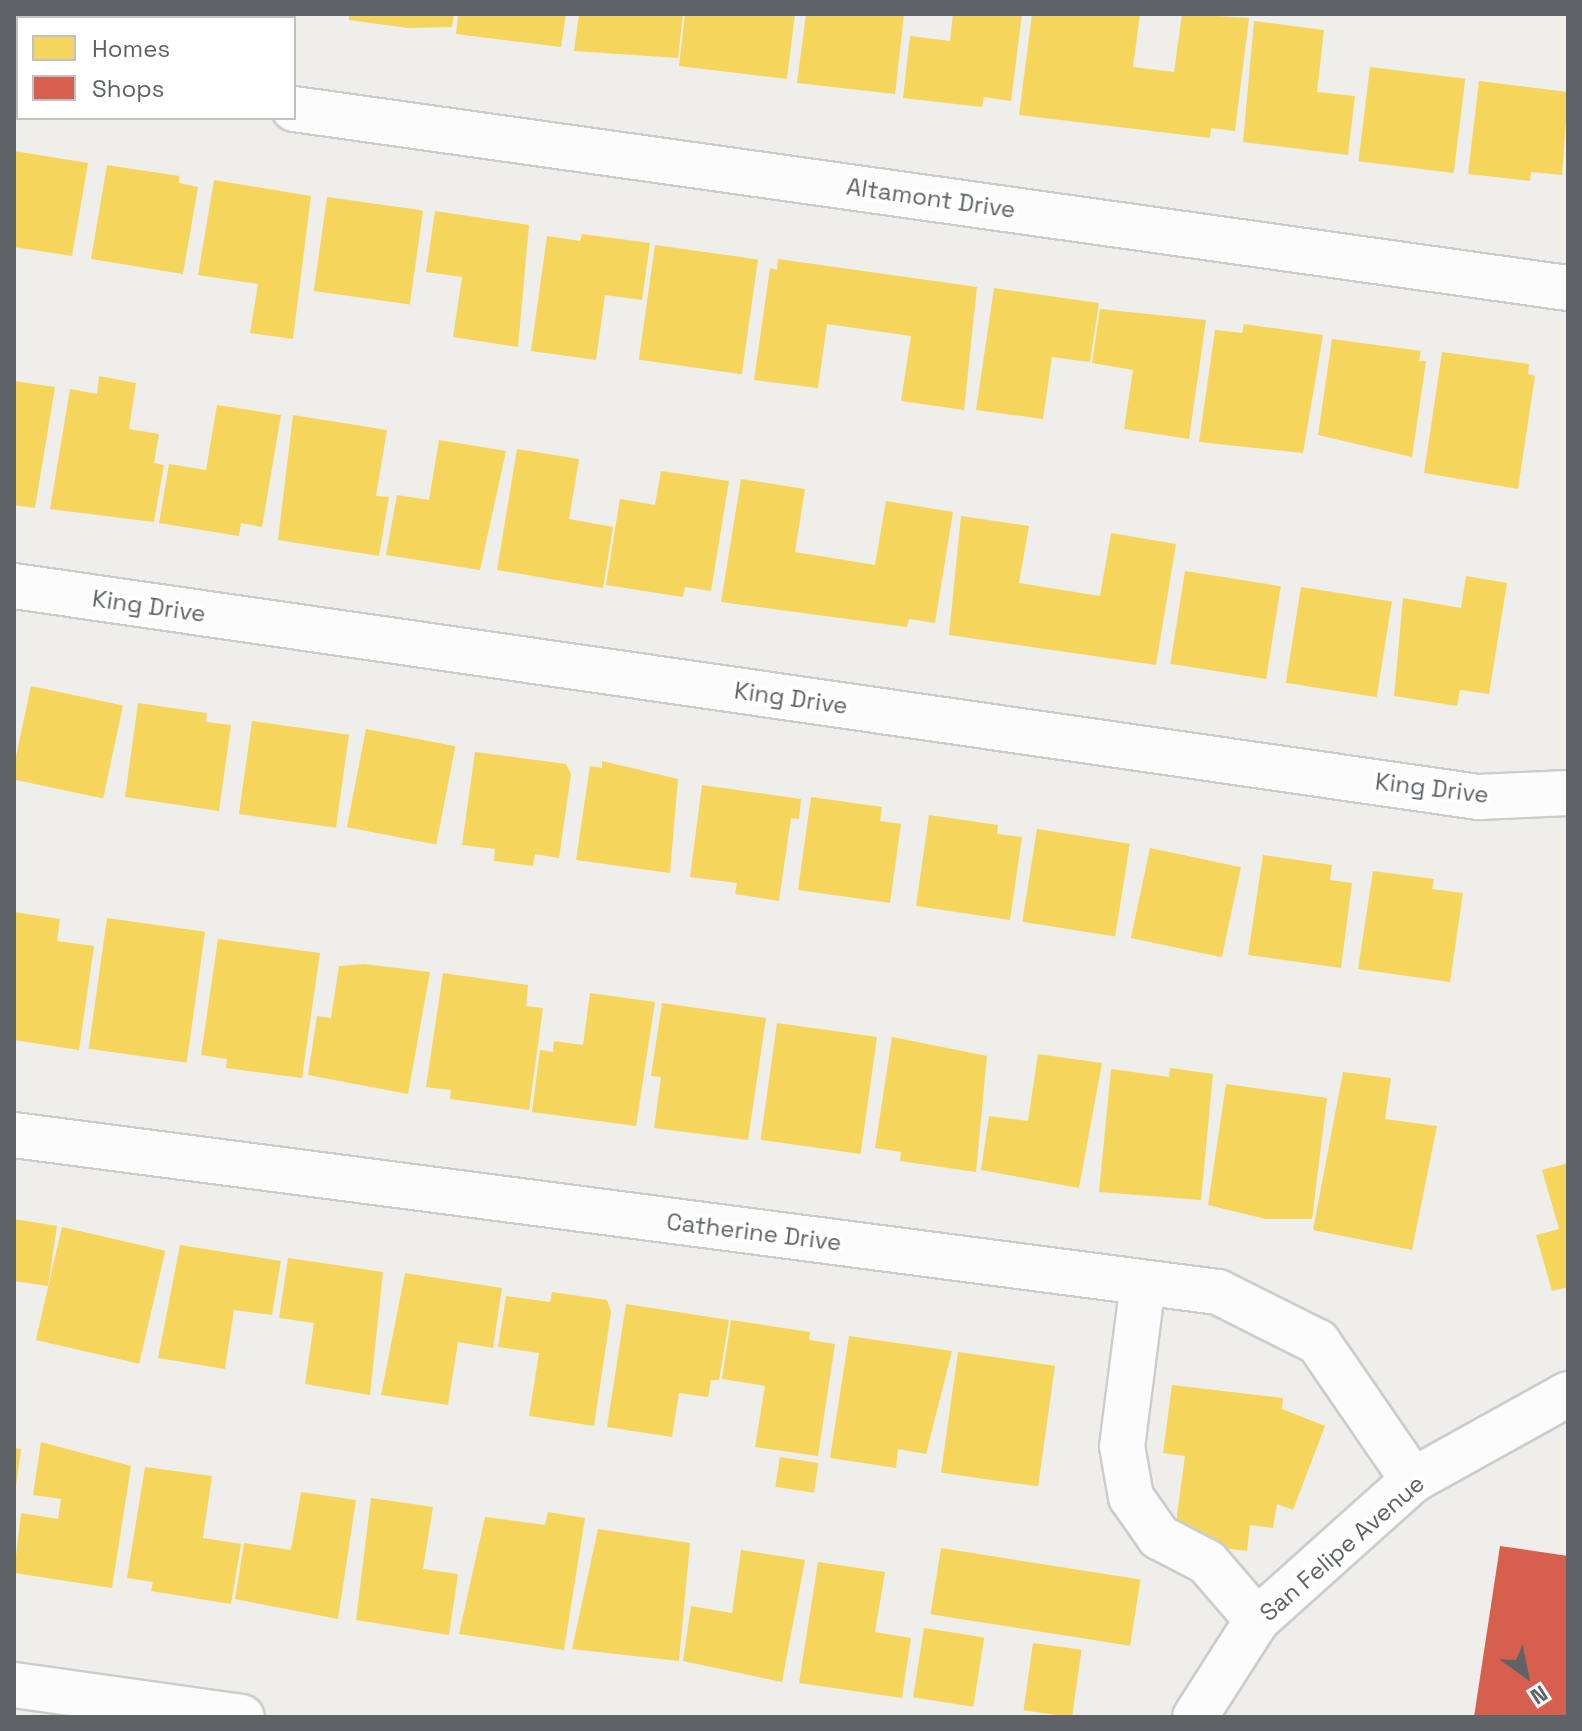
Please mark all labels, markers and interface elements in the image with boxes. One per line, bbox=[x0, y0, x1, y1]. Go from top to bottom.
legend bbox=[16, 16, 296, 120]
text: Homes bbox=[92, 33, 170, 64]
text: Shops bbox=[92, 73, 164, 104]
street label: Altamont Drive bbox=[845, 172, 1017, 224]
street label: King Drive bbox=[90, 584, 208, 628]
street label: King Drive bbox=[732, 676, 850, 720]
street label: King Drive bbox=[1374, 767, 1490, 809]
street label: Catherine Drive bbox=[665, 1207, 843, 1257]
street label: San Felipe Avenue bbox=[1254, 1469, 1430, 1627]
north arrow bbox=[1486, 1635, 1566, 1715]
text: N bbox=[1525, 1679, 1553, 1711]

